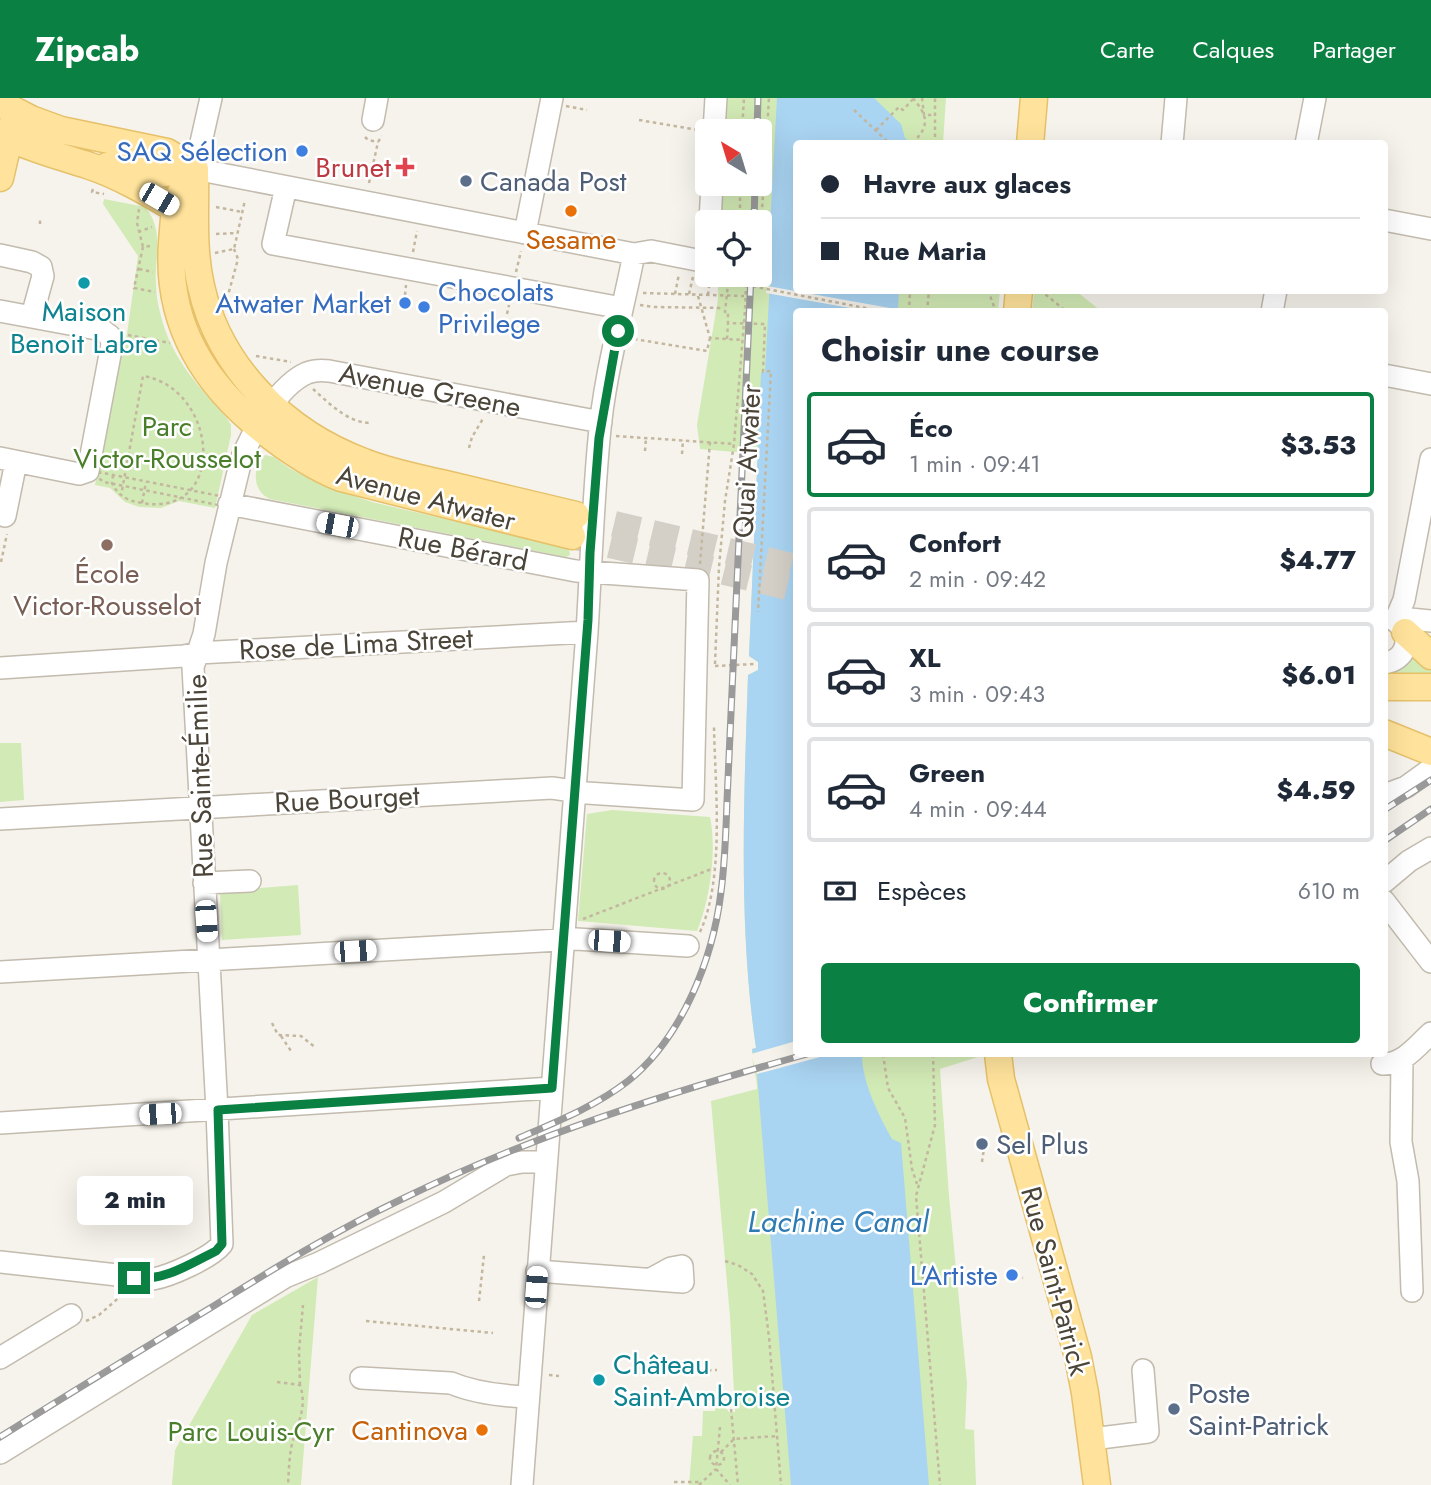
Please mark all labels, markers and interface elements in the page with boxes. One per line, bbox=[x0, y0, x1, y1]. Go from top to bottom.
text: Zipcab bbox=[35, 26, 139, 73]
text: Carte bbox=[1100, 32, 1154, 67]
text: Calques bbox=[1192, 32, 1274, 67]
text: Partager bbox=[1312, 32, 1396, 67]
north arrow bbox=[695, 119, 772, 196]
map controls bbox=[695, 119, 772, 287]
place label: SAQ Sélection bbox=[116, 131, 288, 172]
marker: SAQ Sélection bbox=[294, 143, 310, 159]
place label: Brunet bbox=[315, 147, 391, 188]
marker: Brunet bbox=[397, 159, 413, 175]
place label: Canada Post bbox=[480, 161, 627, 202]
text: Havre aux glaces bbox=[863, 165, 1071, 203]
marker: Canada Post bbox=[458, 173, 474, 189]
car bbox=[136, 179, 183, 219]
marker: Sesame bbox=[563, 203, 579, 219]
button: locate bbox=[695, 210, 772, 287]
place label: Sesame bbox=[526, 219, 616, 260]
text: Rue Maria bbox=[863, 232, 987, 270]
place label: Chocolats Privilege bbox=[438, 271, 554, 344]
marker: Maison Benoit Labre bbox=[76, 275, 92, 291]
place label: Atwater Market bbox=[215, 283, 391, 324]
place label: Maison Benoit Labre bbox=[10, 291, 158, 364]
marker: Atwater Market bbox=[397, 295, 413, 311]
marker: Chocolats Privilege bbox=[416, 299, 432, 315]
route start bbox=[602, 315, 634, 347]
text: Choisir une course bbox=[821, 327, 1099, 373]
street label: Avenue Greene bbox=[336, 352, 524, 428]
street label: Quai Atwater bbox=[722, 382, 772, 539]
park label: Parc Victor-Rousselot bbox=[73, 406, 261, 479]
text: Éco bbox=[909, 409, 953, 447]
icon: car bbox=[825, 413, 888, 476]
text: $3.53 bbox=[1281, 426, 1356, 464]
text: 1 min · 09:41 bbox=[909, 447, 1041, 481]
street label: Avenue Atwater bbox=[332, 454, 521, 542]
car bbox=[315, 511, 360, 539]
street label: Rue Bérard bbox=[394, 516, 532, 582]
text: Confort bbox=[909, 524, 1001, 562]
icon: car bbox=[825, 528, 888, 591]
marker: École Victor-Rousselot bbox=[99, 537, 115, 553]
text: $4.77 bbox=[1279, 541, 1356, 579]
place label: École Victor-Rousselot bbox=[13, 553, 201, 626]
text: 2 min · 09:42 bbox=[909, 562, 1046, 596]
street label: Rose de Lima Street bbox=[238, 617, 474, 671]
text: XL bbox=[909, 639, 941, 677]
icon: car bbox=[825, 643, 888, 706]
text: $6.01 bbox=[1281, 656, 1356, 694]
street label: Rue Sainte-Émilie bbox=[176, 674, 224, 878]
text: 3 min · 09:43 bbox=[909, 677, 1045, 711]
text: Green bbox=[909, 754, 985, 792]
icon: car bbox=[825, 758, 888, 821]
text: $4.59 bbox=[1276, 771, 1356, 809]
street label: Rue Bourget bbox=[273, 775, 421, 823]
text: 4 min · 09:44 bbox=[909, 792, 1047, 826]
icon: cash bbox=[821, 872, 859, 910]
text: Espèces bbox=[877, 872, 966, 910]
text: 610 m bbox=[1298, 874, 1360, 908]
car bbox=[195, 899, 218, 943]
car bbox=[588, 929, 631, 953]
car bbox=[334, 939, 377, 963]
button: Confirmer bbox=[821, 963, 1360, 1043]
car bbox=[139, 1102, 182, 1126]
place label: Sel Plus bbox=[996, 1124, 1088, 1165]
marker: Sel Plus bbox=[974, 1136, 990, 1152]
callout: 2 min bbox=[76, 1176, 192, 1226]
street label: Rue Saint-Patrick bbox=[1010, 1182, 1100, 1381]
text: 2 min bbox=[104, 1183, 166, 1217]
water label: Lachine Canal bbox=[748, 1200, 930, 1243]
place label: L'Artiste bbox=[910, 1255, 998, 1296]
route end bbox=[118, 1262, 150, 1294]
car bbox=[525, 1265, 548, 1309]
marker: L'Artiste bbox=[1004, 1267, 1020, 1283]
place label: Château Saint-Ambroise bbox=[613, 1344, 790, 1417]
marker: Château Saint-Ambroise bbox=[591, 1372, 607, 1388]
place label: Poste Saint-Patrick bbox=[1188, 1373, 1329, 1446]
marker: Poste Saint-Patrick bbox=[1166, 1401, 1182, 1417]
place label: Cantinova bbox=[351, 1410, 468, 1451]
park label: Parc Louis-Cyr bbox=[167, 1411, 335, 1452]
marker: Cantinova bbox=[474, 1422, 490, 1438]

